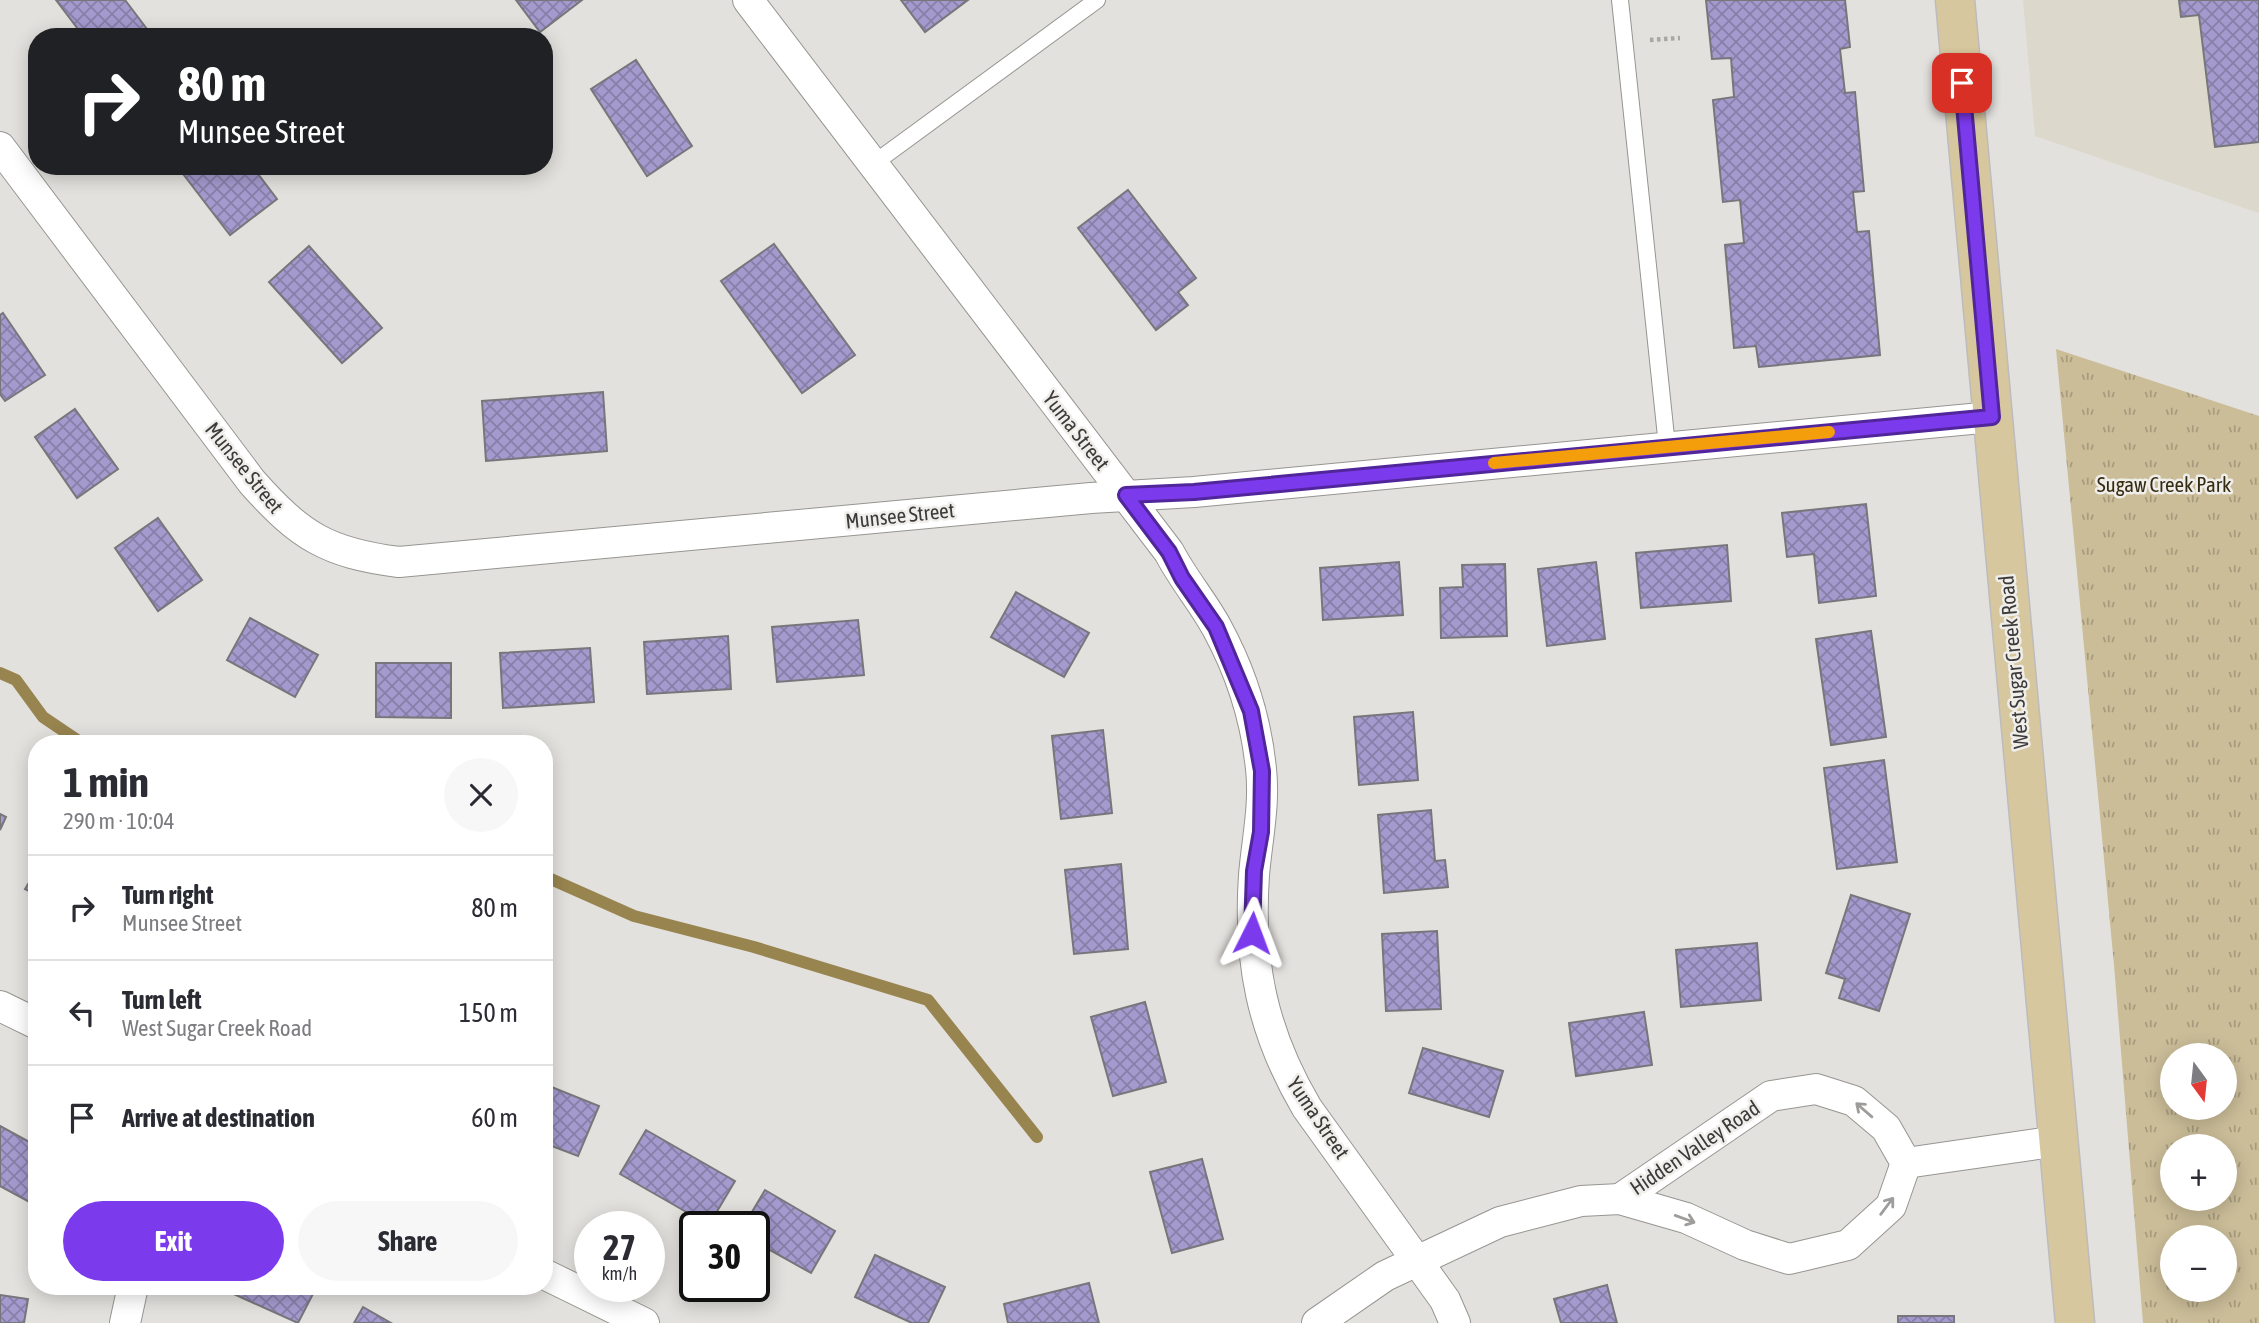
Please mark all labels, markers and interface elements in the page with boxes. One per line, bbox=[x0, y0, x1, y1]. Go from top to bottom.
pin bbox=[1932, 53, 1992, 113]
text: 80 m bbox=[178, 55, 266, 111]
icon: right bbox=[63, 56, 154, 147]
icon: arrive bbox=[1943, 64, 1981, 102]
text: Munsee Street bbox=[178, 113, 345, 150]
street label: Yuma Street bbox=[1039, 386, 1115, 475]
street label: Munsee Street bbox=[201, 417, 289, 518]
park label: Sugaw Creek Park bbox=[2097, 472, 2231, 496]
street label: Munsee Street bbox=[844, 497, 956, 533]
street label: West Sugar Creek Road bbox=[1993, 575, 2033, 750]
text: 1 min bbox=[63, 758, 149, 806]
button: close bbox=[444, 758, 518, 832]
text: 290 m · 10:04 bbox=[63, 808, 175, 834]
text: Turn right bbox=[122, 880, 213, 910]
icon: right bbox=[63, 889, 101, 927]
text: 80 m bbox=[471, 893, 518, 923]
position arrow bbox=[1215, 896, 1289, 970]
text: Munsee Street bbox=[122, 910, 242, 936]
text: Turn left bbox=[122, 985, 202, 1015]
icon: left bbox=[63, 994, 101, 1032]
text: 150 m bbox=[459, 998, 518, 1028]
text: West Sugar Creek Road bbox=[122, 1015, 312, 1041]
north arrow bbox=[2160, 1043, 2236, 1120]
map controls bbox=[2160, 1043, 2237, 1302]
street label: Yuma Street bbox=[1283, 1072, 1355, 1163]
street label: Hidden Valley Road bbox=[1625, 1095, 1764, 1199]
icon: arrive bbox=[63, 1099, 101, 1137]
one-way arrow bbox=[1856, 1102, 1874, 1118]
text: Arrive at destination bbox=[122, 1103, 315, 1133]
text: 60 m bbox=[471, 1103, 518, 1133]
button: + bbox=[2160, 1134, 2237, 1211]
one-way arrow bbox=[1879, 1197, 1894, 1216]
button: Exit bbox=[63, 1201, 284, 1281]
button: Share bbox=[298, 1201, 518, 1281]
speed limit sign: 30 bbox=[679, 1211, 770, 1302]
one-way arrow bbox=[1674, 1214, 1696, 1226]
button: − bbox=[2160, 1225, 2237, 1302]
text: 27 bbox=[603, 1227, 636, 1267]
text: km/h bbox=[602, 1263, 637, 1284]

